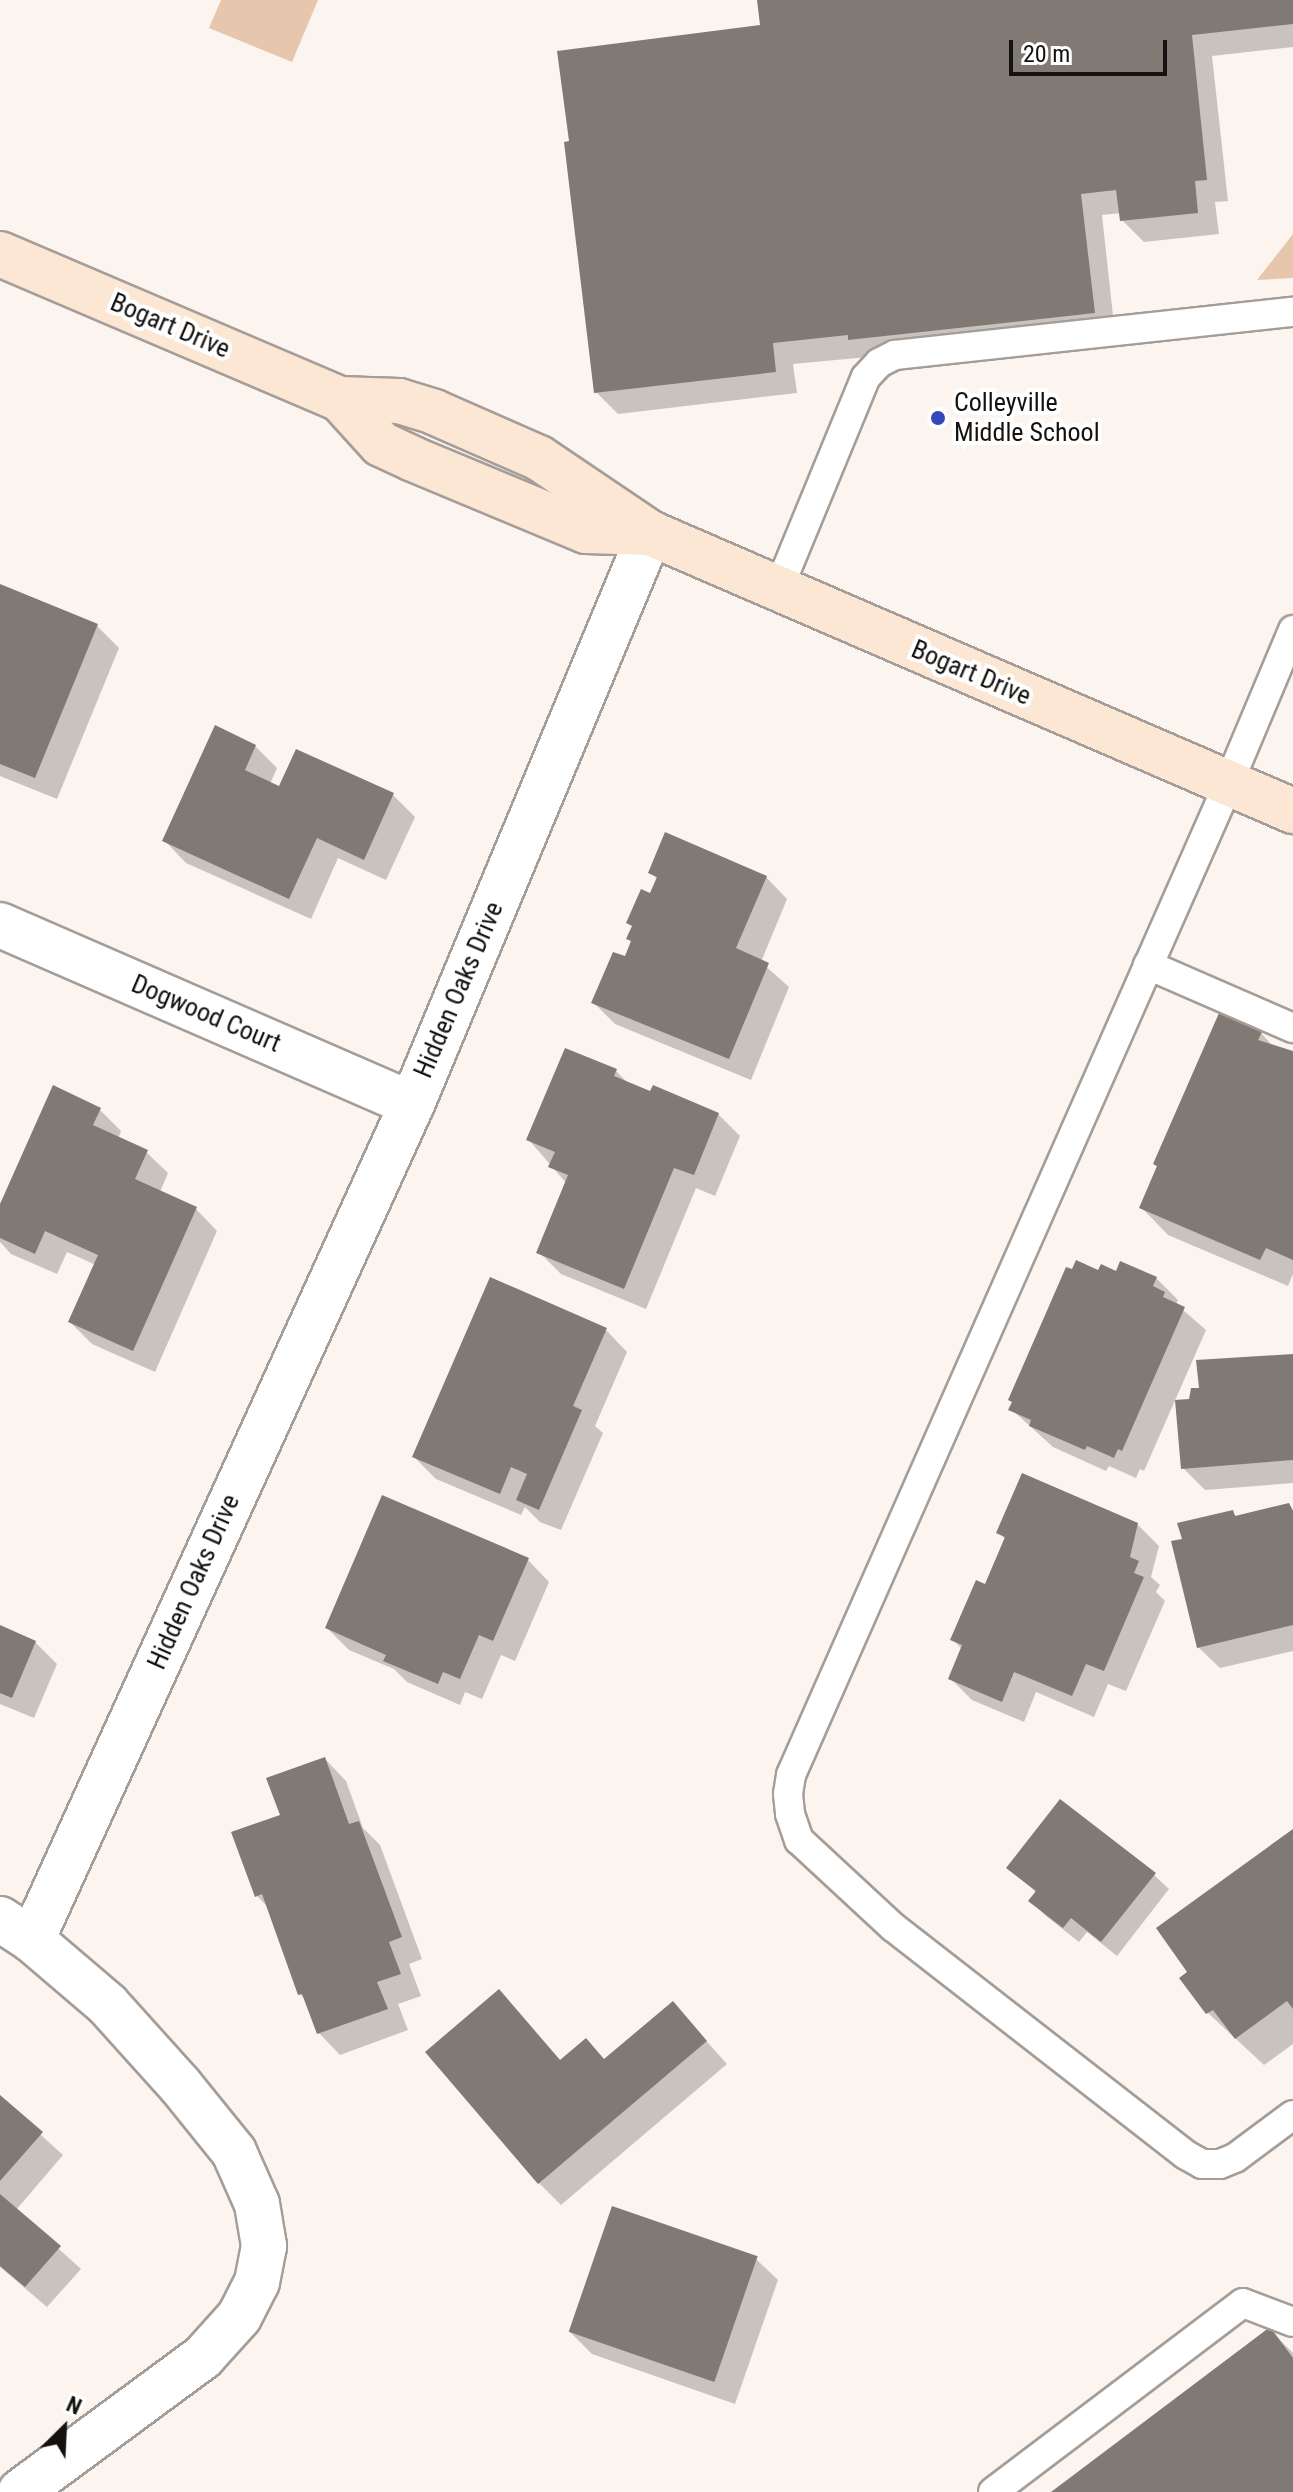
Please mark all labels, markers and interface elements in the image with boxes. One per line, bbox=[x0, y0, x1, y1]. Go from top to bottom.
scale bar bbox=[1013, 24, 1171, 74]
text: 20 m bbox=[1023, 40, 1070, 68]
street label: Bogart Drive bbox=[106, 287, 234, 365]
place label: Colleyville Middle School bbox=[954, 387, 1100, 448]
marker: Colleyville Middle School bbox=[929, 409, 947, 427]
street label: Bogart Drive bbox=[907, 634, 1035, 712]
street label: Hidden Oaks Drive bbox=[408, 897, 510, 1083]
street label: Dogwood Court bbox=[127, 969, 285, 1059]
street label: Hidden Oaks Drive bbox=[141, 1490, 247, 1674]
north arrow bbox=[24, 2388, 104, 2468]
text: N bbox=[63, 2391, 85, 2420]

